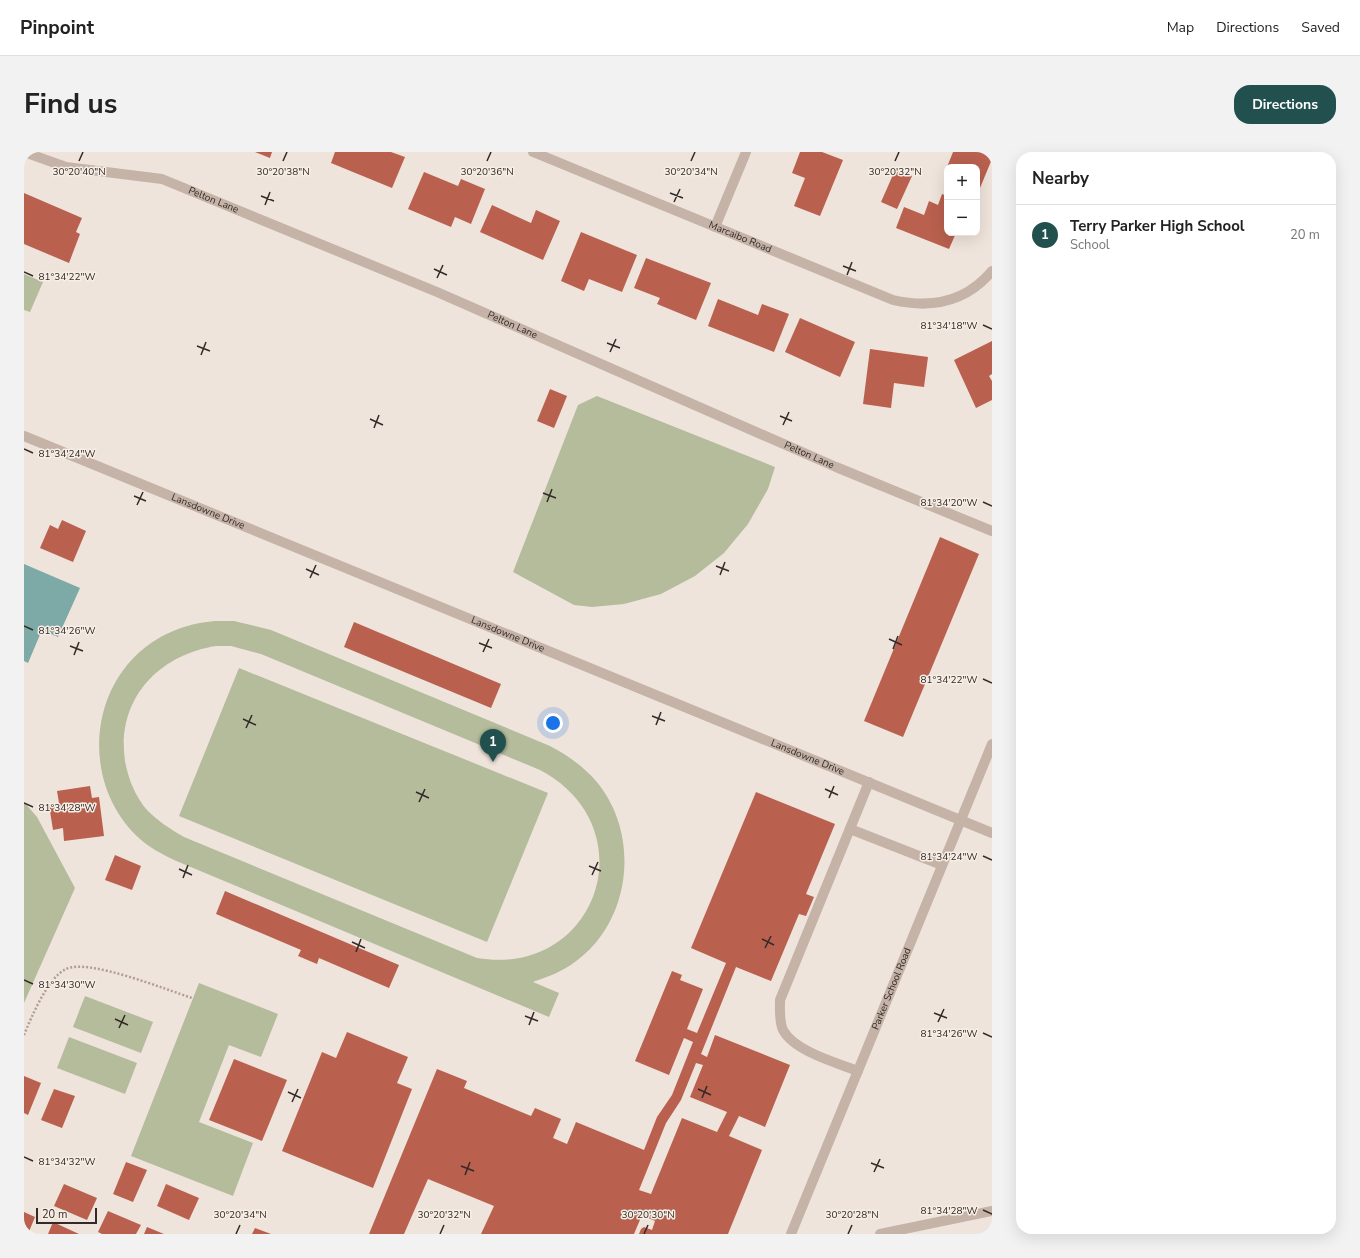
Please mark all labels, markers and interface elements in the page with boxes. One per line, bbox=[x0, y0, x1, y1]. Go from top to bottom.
text: Pinpoint bbox=[20, 15, 94, 41]
text: Map bbox=[1167, 18, 1194, 37]
text: Directions bbox=[1216, 18, 1279, 37]
text: Saved bbox=[1301, 18, 1340, 37]
text: Find us bbox=[24, 85, 118, 123]
button: Directions bbox=[1234, 85, 1336, 124]
map controls bbox=[944, 164, 980, 236]
button: + bbox=[944, 164, 980, 200]
text: 30°20'40"N bbox=[52, 165, 106, 179]
text: 30°20'38"N bbox=[256, 165, 310, 179]
text: 30°20'36"N bbox=[460, 165, 514, 179]
text: 30°20'34"N bbox=[664, 165, 718, 179]
text: 30°20'32"N bbox=[868, 165, 922, 179]
text: Nearby bbox=[1032, 167, 1089, 190]
street label: Pelton Lane bbox=[186, 184, 241, 217]
button: − bbox=[944, 200, 980, 236]
text: Terry Parker High School bbox=[1070, 216, 1245, 236]
street label: Marcaibo Road bbox=[707, 218, 774, 256]
text: 1 bbox=[1041, 226, 1049, 244]
text: 20 m bbox=[1290, 226, 1320, 244]
text: School bbox=[1070, 236, 1110, 254]
text: 81°34'22"W bbox=[39, 270, 95, 284]
street label: Pelton Lane bbox=[485, 308, 540, 342]
text: 81°34'18"W bbox=[921, 319, 977, 333]
street label: Pelton Lane bbox=[782, 438, 836, 472]
text: 81°34'24"W bbox=[39, 447, 95, 461]
street label: Lansdowne Drive bbox=[169, 490, 247, 533]
text: 81°34'20"W bbox=[921, 496, 977, 510]
street label: Lansdowne Drive bbox=[469, 613, 547, 656]
text: 81°34'26"W bbox=[39, 624, 95, 638]
text: 81°34'22"W bbox=[921, 673, 977, 687]
your location bbox=[543, 713, 563, 733]
pin: 1 bbox=[480, 729, 506, 762]
street label: Lansdowne Drive bbox=[769, 736, 847, 779]
text: 81°34'28"W bbox=[39, 801, 95, 815]
text: 81°34'24"W bbox=[921, 850, 977, 864]
street label: Parker School Road bbox=[868, 945, 915, 1032]
text: 81°34'30"W bbox=[39, 978, 95, 992]
text: 81°34'26"W bbox=[921, 1027, 977, 1041]
text: 81°34'32"W bbox=[39, 1155, 95, 1169]
text: 81°34'28"W bbox=[921, 1204, 977, 1218]
scale bar bbox=[36, 1206, 97, 1225]
text: 20 m bbox=[42, 1207, 67, 1222]
text: 30°20'34"N bbox=[213, 1208, 267, 1222]
text: 30°20'32"N bbox=[417, 1208, 471, 1222]
text: 30°20'30"N bbox=[621, 1208, 675, 1222]
text: 30°20'28"N bbox=[825, 1208, 879, 1222]

